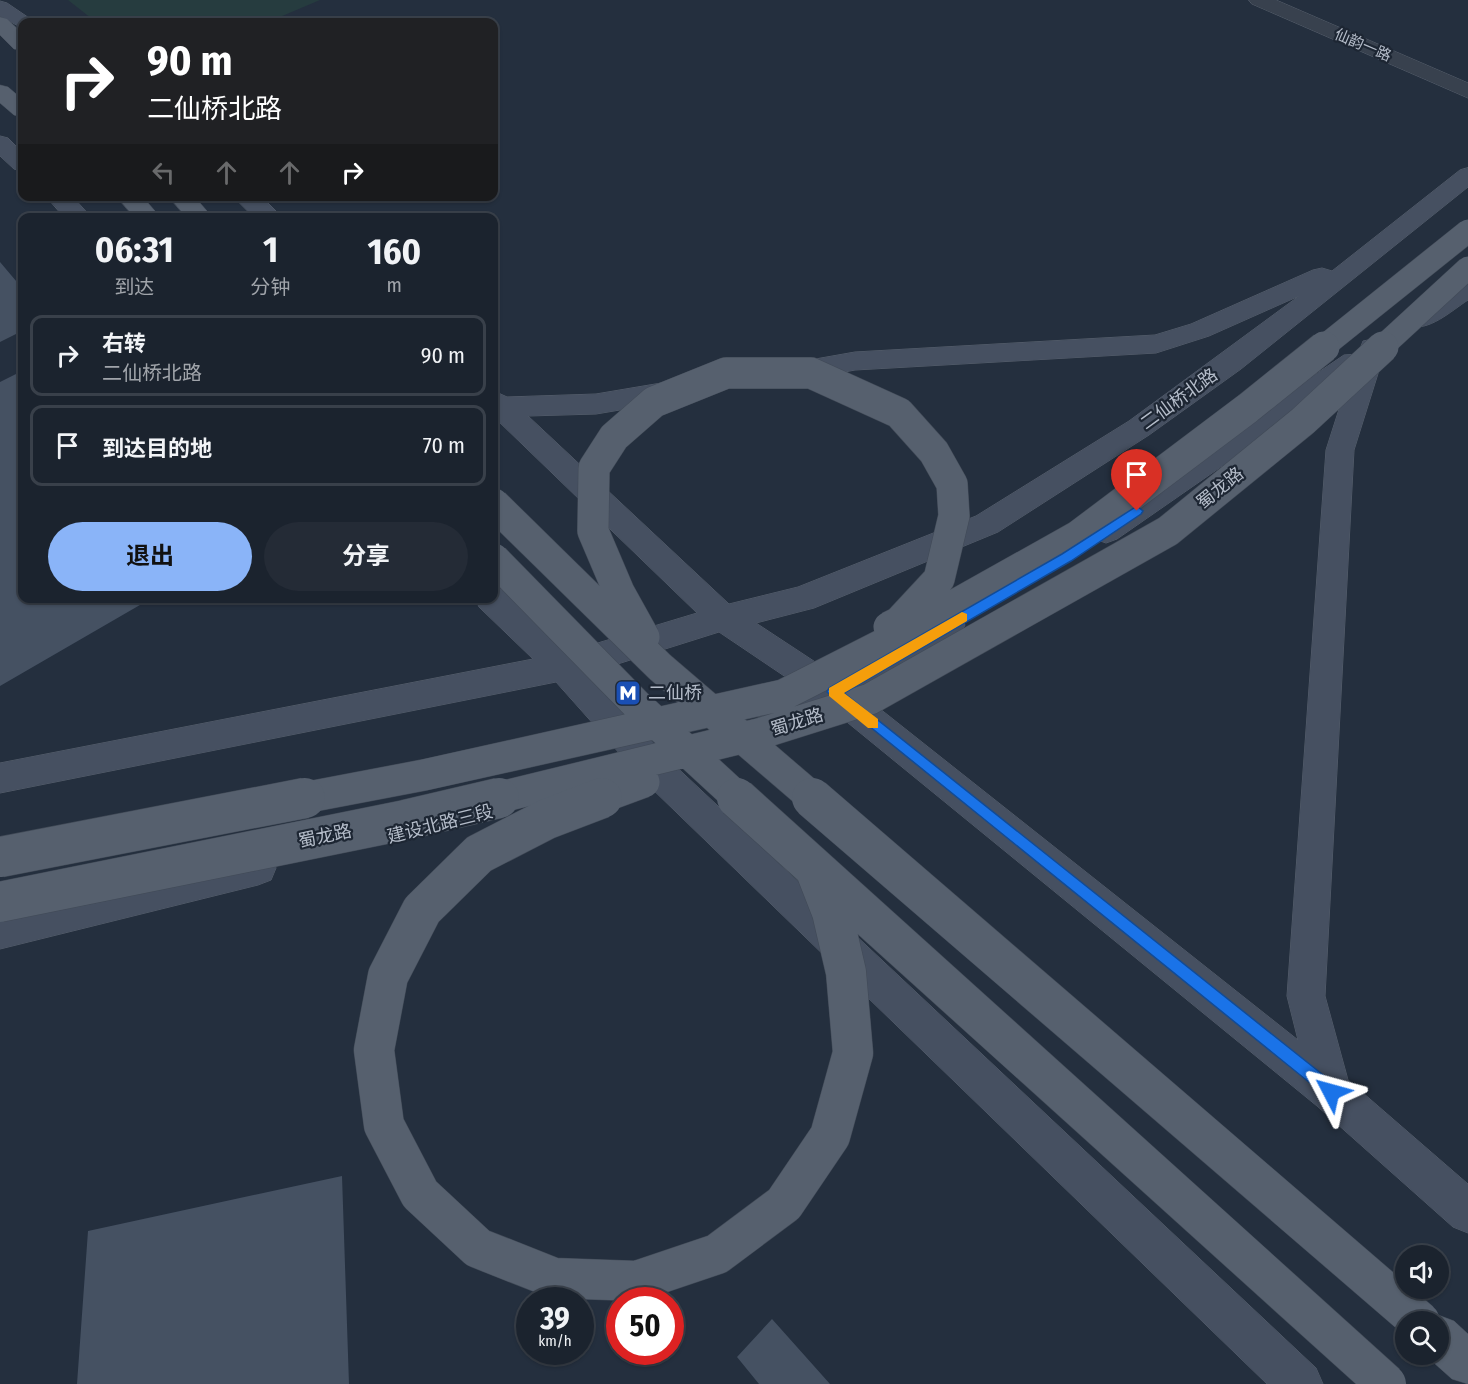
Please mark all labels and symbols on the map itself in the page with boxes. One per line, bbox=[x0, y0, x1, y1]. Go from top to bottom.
street label: 仙韵一路 bbox=[1332, 25, 1394, 65]
street label: 二仙桥北路 bbox=[1136, 364, 1222, 434]
pin bbox=[1111, 449, 1162, 511]
street label: 蜀龙路 bbox=[1192, 462, 1248, 514]
metro station icon: 二仙桥 bbox=[613, 678, 643, 708]
place label: 二仙桥 bbox=[648, 682, 702, 704]
street label: 蜀龙路 bbox=[768, 704, 826, 740]
street label: 建设北路三段 bbox=[385, 800, 495, 848]
street label: 蜀龙路 bbox=[296, 820, 354, 852]
position arrow bbox=[1299, 1060, 1363, 1124]
speed limit sign: 50 bbox=[606, 1287, 684, 1365]

